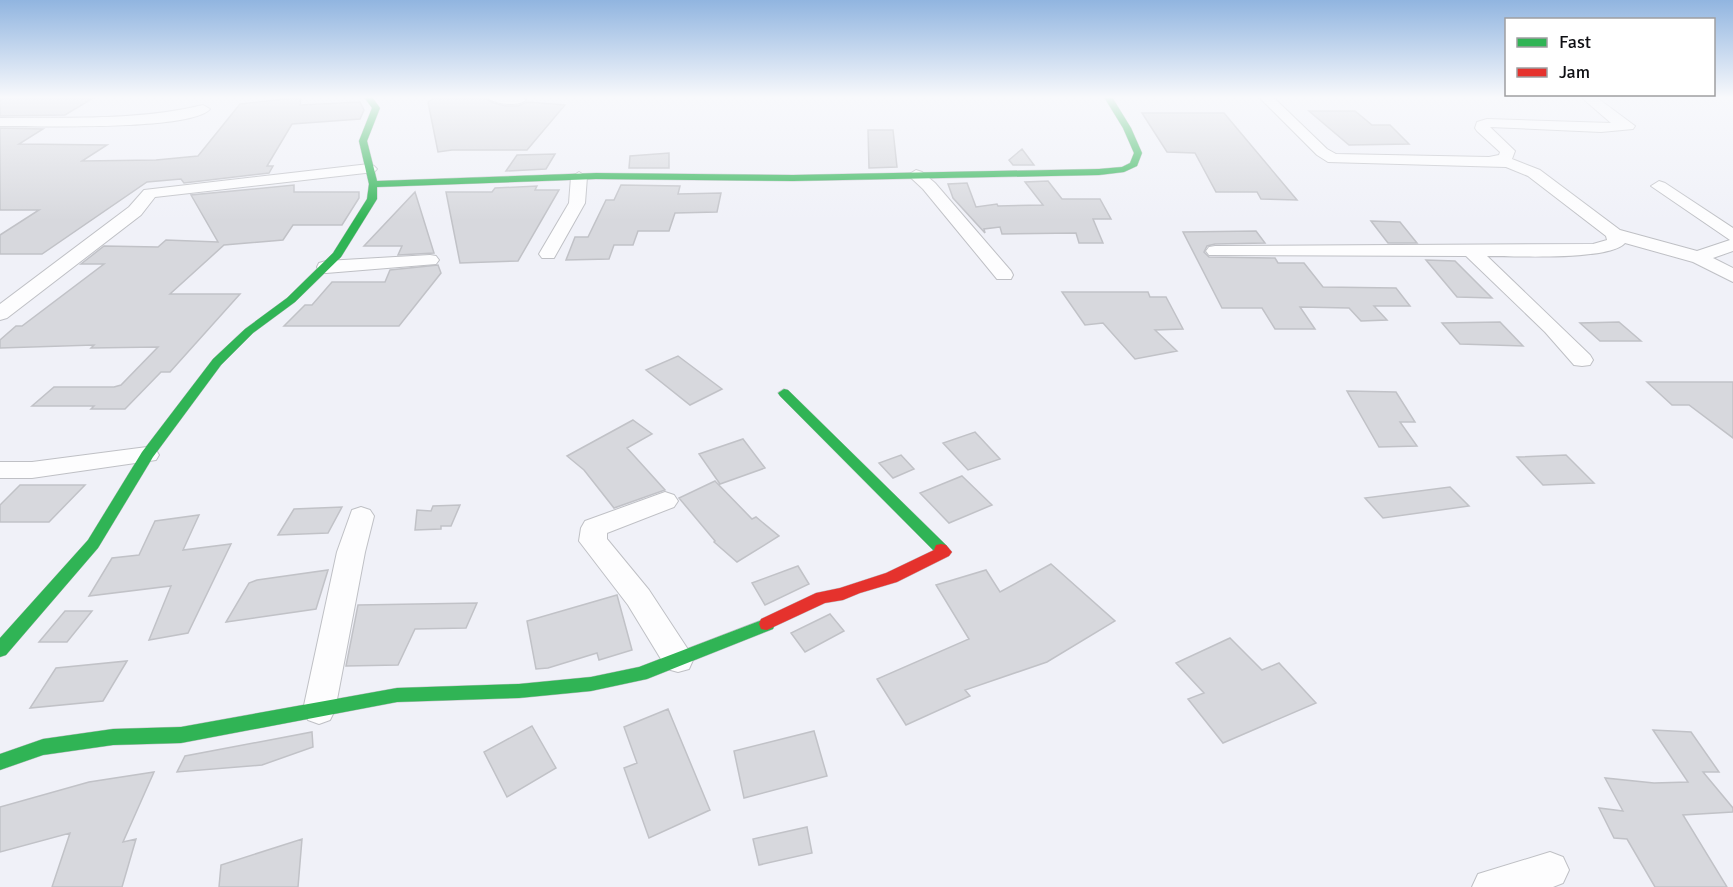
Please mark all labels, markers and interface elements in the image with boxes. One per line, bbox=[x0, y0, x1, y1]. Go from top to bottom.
legend bbox=[1505, 18, 1715, 96]
text: Fast bbox=[1559, 31, 1591, 53]
text: Jam bbox=[1559, 61, 1590, 83]

